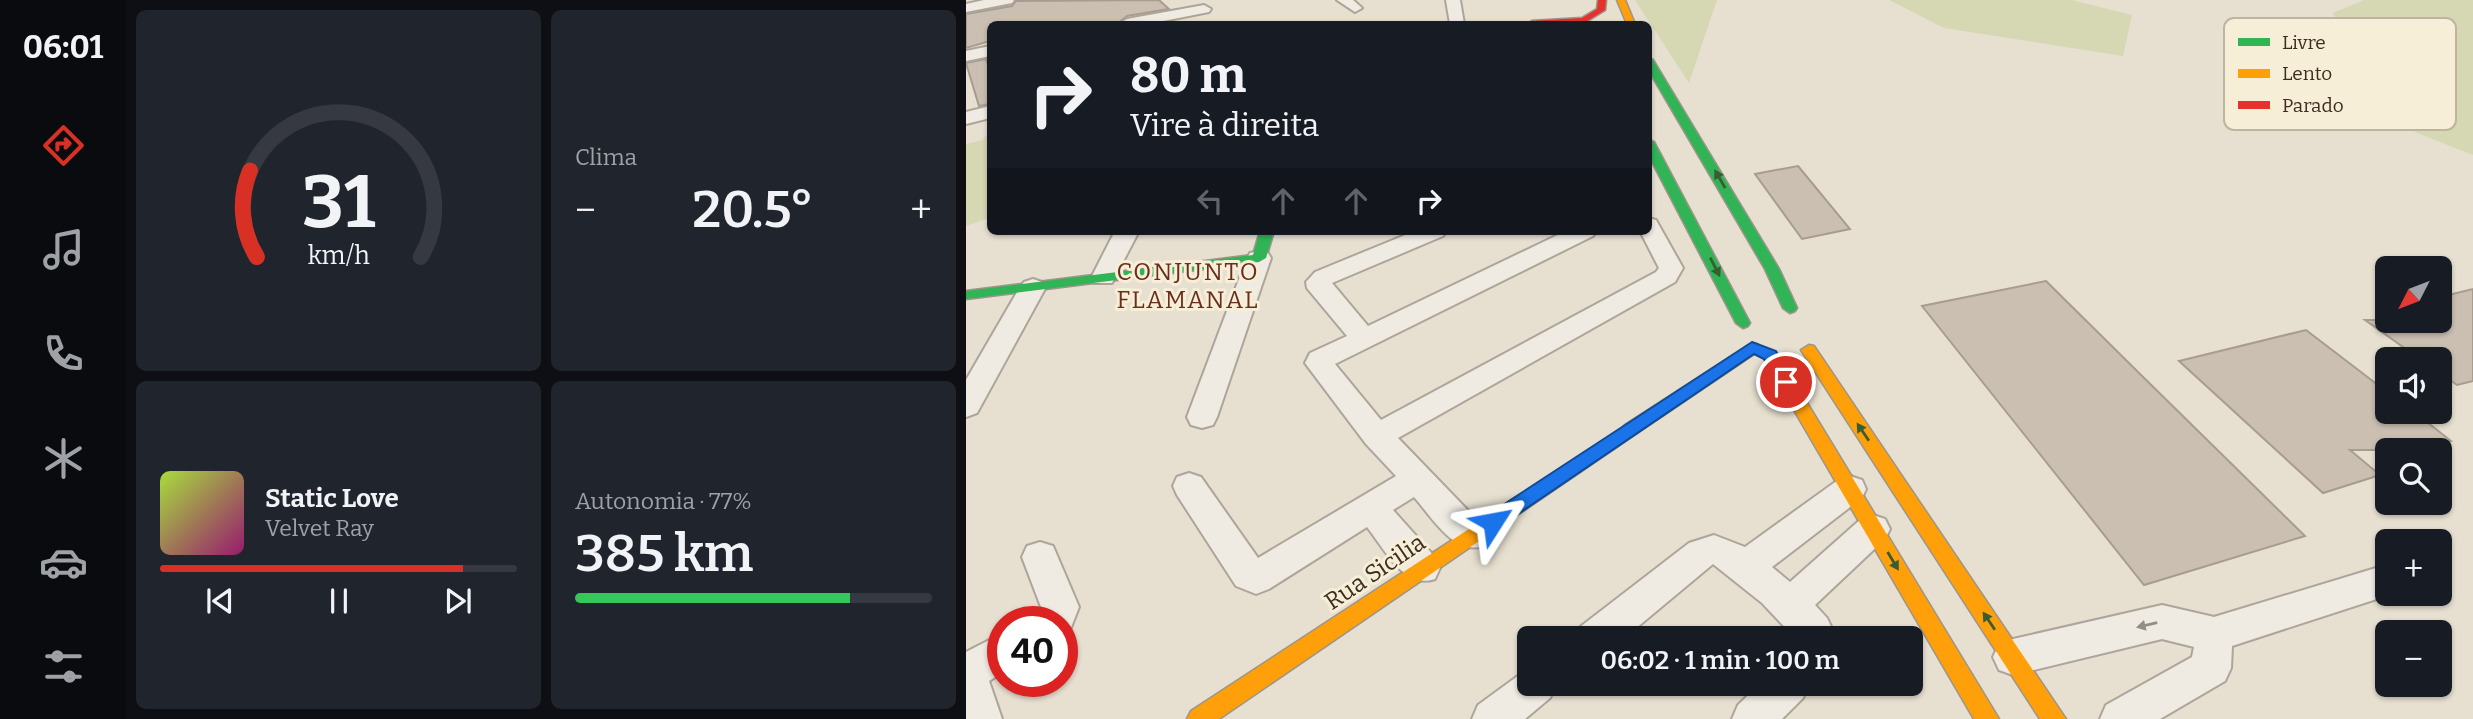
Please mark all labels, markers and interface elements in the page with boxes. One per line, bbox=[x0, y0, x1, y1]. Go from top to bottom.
legend bbox=[2224, 18, 2456, 130]
text: 06:01 bbox=[23, 28, 103, 66]
text: Livre bbox=[2282, 31, 2326, 54]
text: 80 m bbox=[1130, 46, 1246, 105]
icon: right bbox=[1015, 49, 1106, 140]
text: Lento bbox=[2282, 62, 2332, 85]
text: Parado bbox=[2282, 94, 2344, 117]
text: Vire à direita bbox=[1130, 106, 1319, 144]
icon: directions bbox=[39, 121, 88, 170]
text: Clima bbox=[575, 143, 637, 171]
text: 31 bbox=[302, 159, 376, 246]
one-way arrow bbox=[1714, 170, 1726, 189]
text: 20.5° bbox=[692, 178, 814, 241]
icon: left bbox=[1191, 182, 1229, 220]
icon: ahead bbox=[1264, 182, 1302, 220]
icon: ahead bbox=[1337, 182, 1375, 220]
icon: right bbox=[1410, 182, 1448, 220]
text: − bbox=[575, 187, 596, 233]
text: + bbox=[910, 187, 932, 233]
icon: music bbox=[39, 225, 88, 274]
text: km/h bbox=[308, 240, 370, 270]
north arrow bbox=[2375, 256, 2452, 332]
map controls bbox=[2375, 256, 2452, 697]
one-way arrow bbox=[1709, 257, 1720, 277]
district label: CONJUNTO FLAMANAL bbox=[1116, 258, 1260, 314]
icon: phone bbox=[39, 329, 88, 378]
button: sound bbox=[2375, 347, 2452, 424]
pin bbox=[1756, 352, 1816, 412]
icon: arrive bbox=[1767, 363, 1805, 401]
one-way arrow bbox=[1856, 423, 1870, 441]
icon: climate bbox=[39, 434, 88, 483]
button: search bbox=[2375, 438, 2452, 515]
text: Static Love bbox=[265, 483, 399, 514]
position arrow bbox=[1456, 485, 1530, 559]
text: Autonomia · 77% bbox=[575, 487, 752, 515]
text: Velvet Ray bbox=[265, 514, 374, 542]
text: 385 km bbox=[575, 522, 753, 585]
street label: Rua Sicilia bbox=[1319, 528, 1431, 616]
button: + bbox=[2375, 529, 2452, 606]
icon: car bbox=[39, 538, 88, 587]
one-way arrow bbox=[1887, 551, 1899, 571]
icon: previous bbox=[201, 582, 239, 620]
icon: pause bbox=[320, 582, 358, 620]
icon: next bbox=[439, 582, 477, 620]
speed limit sign: 40 bbox=[987, 606, 1078, 697]
one-way arrow bbox=[1983, 612, 1996, 631]
one-way arrow bbox=[2136, 620, 2158, 631]
button: − bbox=[2375, 620, 2452, 697]
icon: filters bbox=[39, 642, 88, 691]
text: 06:02 · 1 min · 100 m bbox=[1600, 645, 1840, 676]

